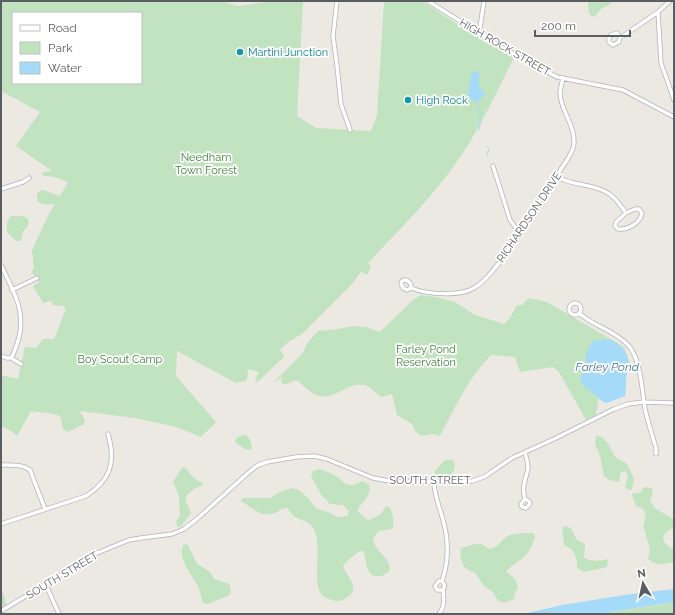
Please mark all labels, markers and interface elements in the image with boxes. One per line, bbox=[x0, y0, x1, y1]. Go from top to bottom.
legend bbox=[12, 12, 142, 84]
scale bar bbox=[535, 12, 630, 38]
street label: HIGH ROCK STREET bbox=[457, 16, 553, 79]
text: 200 m bbox=[541, 19, 576, 33]
text: Road bbox=[48, 21, 77, 35]
text: Park bbox=[48, 41, 73, 55]
place label: Martini Junction bbox=[248, 46, 328, 59]
marker: Martini Junction bbox=[235, 47, 245, 57]
text: Water bbox=[48, 61, 82, 75]
place label: High Rock bbox=[416, 94, 468, 107]
marker: High Rock bbox=[403, 95, 413, 105]
park label: Needham Town Forest bbox=[175, 151, 237, 177]
street label: RICHARDSON DRIVE bbox=[494, 169, 565, 265]
park label: Farley Pond Reservation bbox=[396, 343, 456, 369]
park label: Boy Scout Camp bbox=[78, 353, 163, 366]
water label: Farley Pond bbox=[575, 360, 640, 374]
street label: SOUTH STREET bbox=[389, 474, 471, 487]
street label: SOUTH STREET bbox=[24, 549, 101, 602]
north arrow bbox=[623, 563, 663, 603]
text: N bbox=[636, 567, 647, 581]

